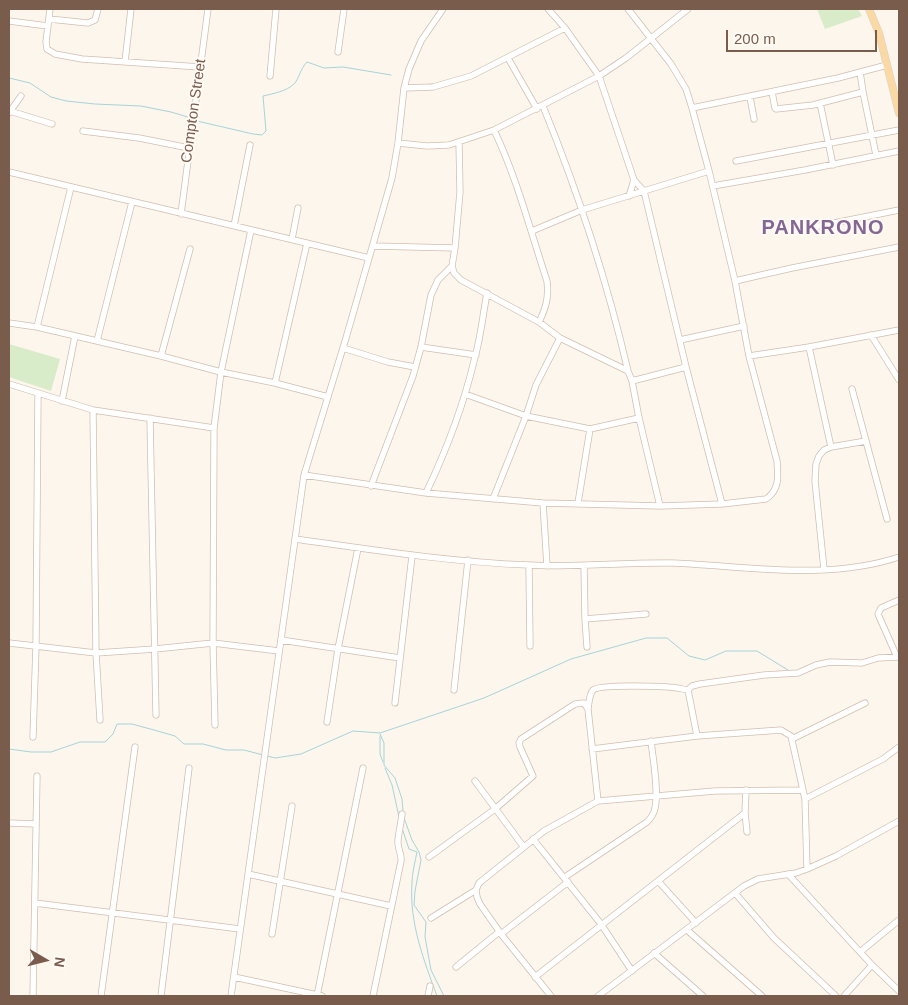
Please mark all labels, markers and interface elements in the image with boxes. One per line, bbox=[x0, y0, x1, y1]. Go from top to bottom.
scale bar bbox=[728, 20, 879, 52]
text: 200 m bbox=[734, 30, 776, 47]
street label: Compton Street bbox=[178, 58, 210, 164]
district label: PANKRONO bbox=[760, 216, 886, 240]
north arrow bbox=[20, 935, 70, 985]
text: N bbox=[51, 956, 68, 968]

